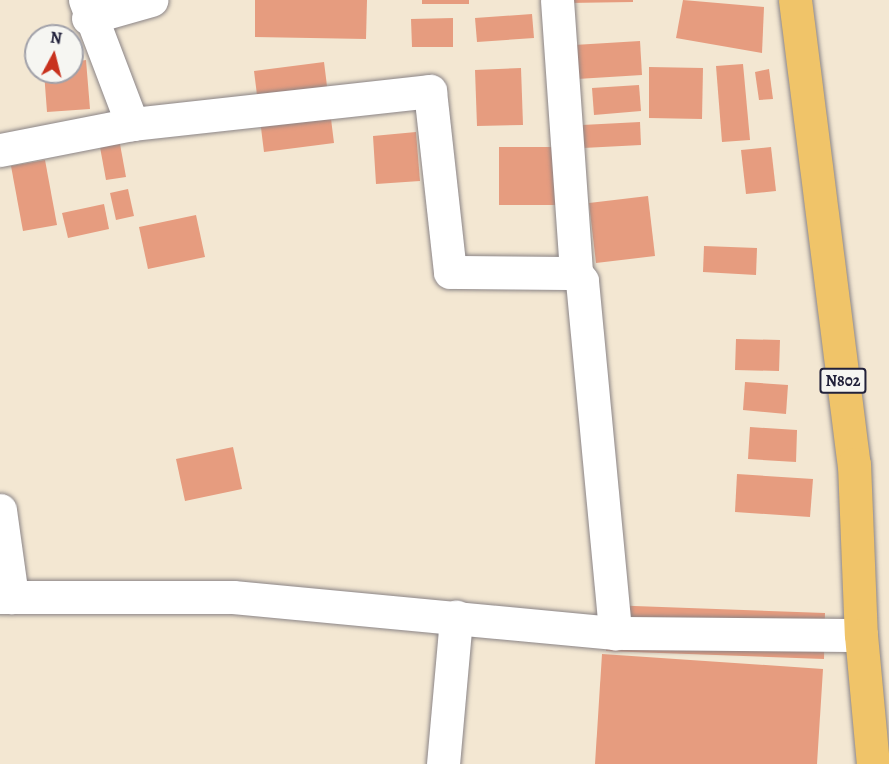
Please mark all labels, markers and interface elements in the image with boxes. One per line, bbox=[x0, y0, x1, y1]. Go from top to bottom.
north arrow bbox=[24, 24, 84, 84]
text: N bbox=[49, 26, 63, 50]
road number: N802 bbox=[819, 368, 867, 394]

